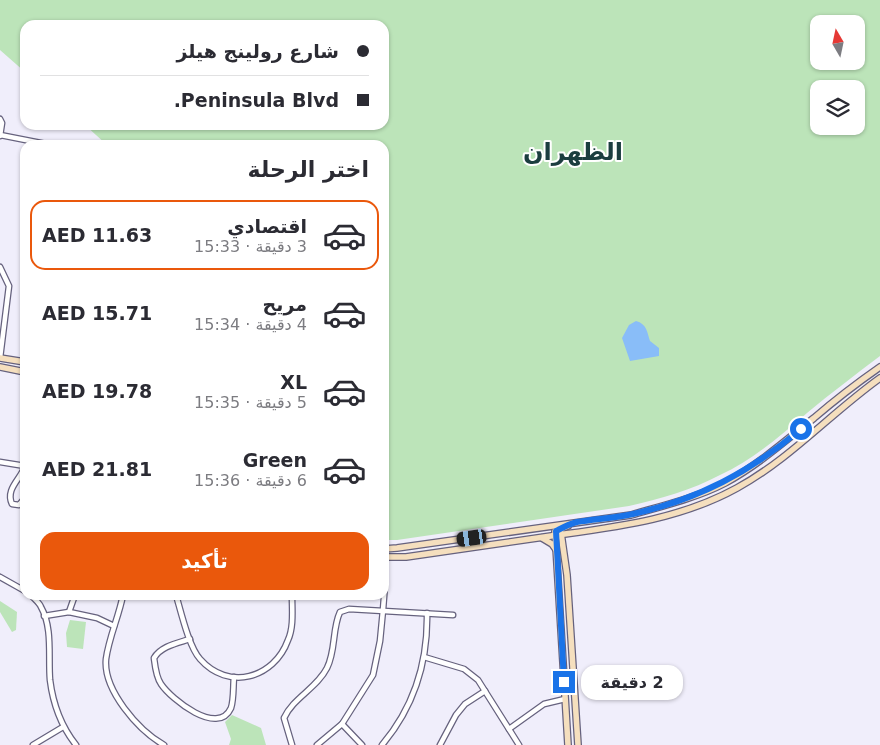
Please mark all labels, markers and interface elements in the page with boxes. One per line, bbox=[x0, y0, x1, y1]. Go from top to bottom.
north arrow bbox=[810, 15, 865, 70]
map controls bbox=[810, 15, 865, 135]
text: شارع رولينج هيلز bbox=[176, 40, 339, 62]
button: layers bbox=[810, 80, 865, 135]
text: Peninsula Blvd. bbox=[174, 89, 339, 111]
district label: الظهران bbox=[523, 138, 623, 166]
text: اختر الرحلة bbox=[248, 157, 369, 182]
icon: car bbox=[322, 213, 367, 258]
text: اقتصادي bbox=[227, 215, 307, 237]
text: AED 11.63 bbox=[42, 224, 152, 246]
text: 3 دقيقة · 15:33 bbox=[194, 237, 307, 256]
icon: car bbox=[322, 291, 367, 336]
text: مريح bbox=[263, 293, 307, 315]
text: AED 15.71 bbox=[42, 302, 152, 324]
text: 4 دقيقة · 15:34 bbox=[194, 315, 307, 334]
icon: car bbox=[322, 369, 367, 414]
text: XL bbox=[280, 371, 307, 393]
text: AED 19.78 bbox=[42, 380, 152, 402]
text: 5 دقيقة · 15:35 bbox=[194, 393, 307, 412]
route start bbox=[790, 418, 812, 440]
icon: car bbox=[322, 447, 367, 492]
text: Green bbox=[243, 449, 307, 471]
text: AED 21.81 bbox=[42, 458, 152, 480]
text: 6 دقيقة · 15:36 bbox=[194, 471, 307, 490]
car bbox=[456, 528, 487, 548]
button: تأكيد bbox=[40, 532, 369, 590]
callout: 2 دقيقة bbox=[582, 664, 684, 700]
route end bbox=[553, 671, 575, 693]
text: 2 دقيقة bbox=[600, 673, 664, 692]

